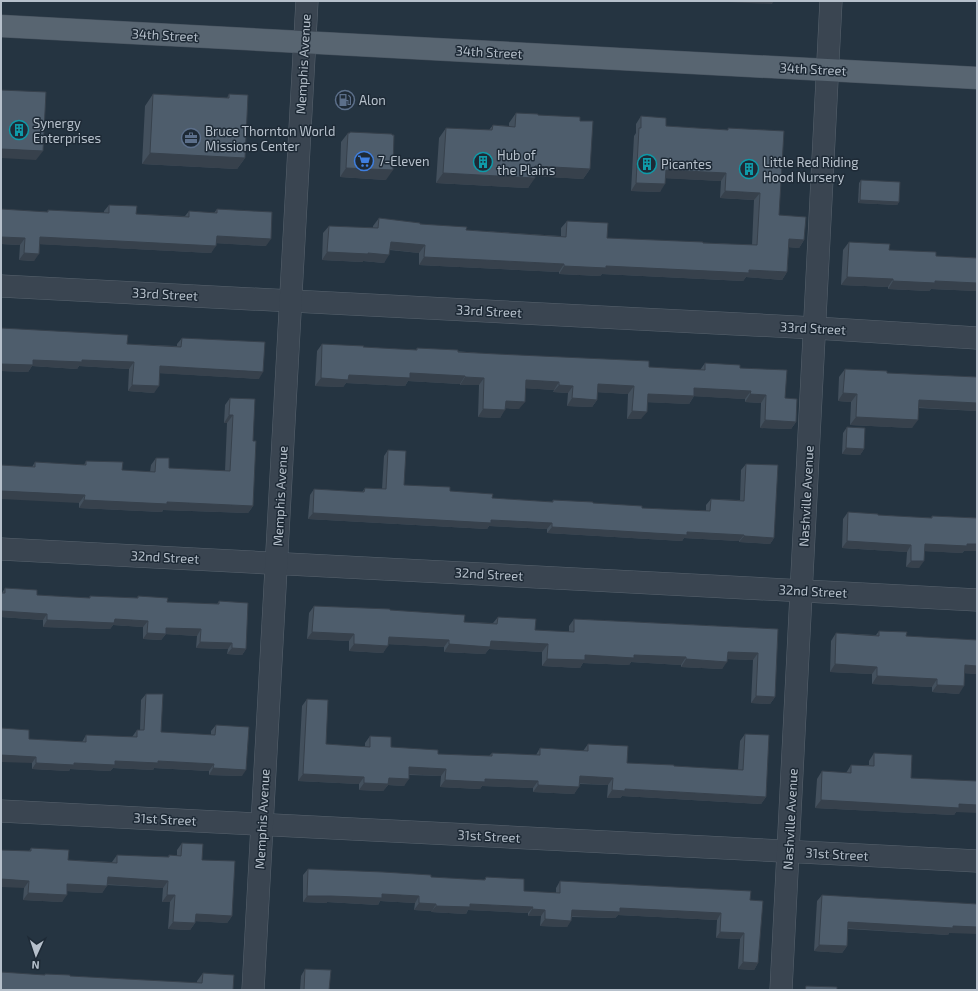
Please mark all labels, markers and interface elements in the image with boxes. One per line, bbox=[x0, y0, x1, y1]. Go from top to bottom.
street label: Memphis Avenue bbox=[292, 13, 314, 115]
street label: 34th Street bbox=[131, 25, 199, 45]
street label: 34th Street bbox=[455, 42, 523, 62]
street label: 34th Street bbox=[779, 59, 847, 79]
fuel station icon: Alon bbox=[334, 89, 356, 111]
place label: Alon bbox=[359, 92, 386, 108]
place label: Synergy Enterprises bbox=[33, 115, 101, 146]
building icon: Synergy Enterprises bbox=[8, 119, 30, 141]
place label: Bruce Thornton World Missions Center bbox=[205, 123, 335, 154]
office icon: Bruce Thornton World Missions Center bbox=[180, 127, 202, 149]
place label: Hub of the Plains bbox=[497, 147, 555, 178]
supermarket icon: 7-Eleven bbox=[353, 150, 375, 172]
building icon: Hub of the Plains bbox=[472, 151, 494, 173]
place label: 7-Eleven bbox=[378, 153, 430, 169]
building icon: Picantes bbox=[636, 153, 658, 175]
place label: Little Red Riding Hood Nursery bbox=[763, 154, 859, 185]
place label: Picantes bbox=[661, 156, 711, 172]
building icon: Little Red Riding Hood Nursery bbox=[738, 158, 760, 180]
street label: 33rd Street bbox=[132, 284, 198, 304]
street label: 33rd Street bbox=[456, 301, 522, 321]
street label: 33rd Street bbox=[780, 318, 846, 338]
street label: Memphis Avenue bbox=[269, 445, 291, 547]
street label: Nashville Avenue bbox=[795, 445, 817, 547]
street label: 32nd Street bbox=[130, 547, 200, 567]
street label: 32nd Street bbox=[454, 564, 524, 584]
street label: 32nd Street bbox=[778, 581, 848, 601]
street label: Memphis Avenue bbox=[251, 768, 273, 870]
street label: Nashville Avenue bbox=[779, 768, 801, 870]
street label: 31st Street bbox=[133, 809, 197, 829]
street label: 31st Street bbox=[457, 826, 521, 846]
street label: 31st Street bbox=[805, 844, 869, 864]
north arrow bbox=[16, 935, 56, 975]
text: N bbox=[31, 959, 40, 972]

